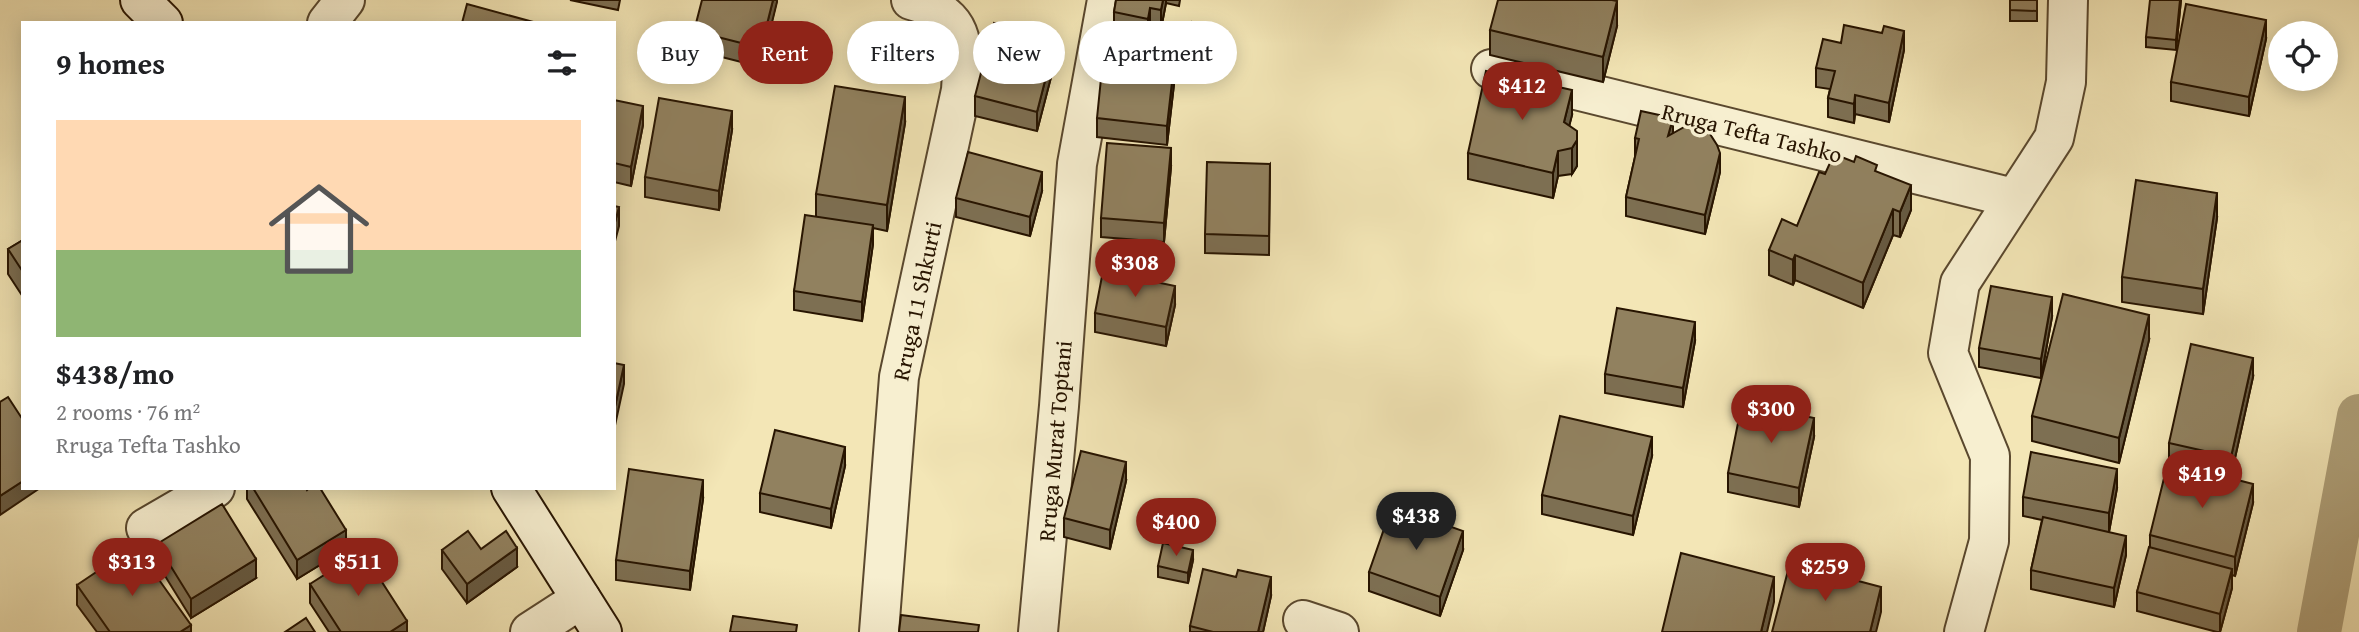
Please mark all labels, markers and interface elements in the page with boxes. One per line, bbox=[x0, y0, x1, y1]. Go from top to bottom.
chip: Buy bbox=[637, 21, 724, 84]
chip: Rent bbox=[738, 21, 833, 84]
chip: Filters bbox=[847, 21, 959, 84]
chip: New bbox=[973, 21, 1065, 84]
chip: Apartment bbox=[1079, 21, 1237, 84]
map controls bbox=[2268, 21, 2338, 91]
button: locate bbox=[2268, 21, 2338, 91]
text: 9 homes bbox=[56, 41, 165, 85]
icon: filters bbox=[543, 44, 581, 82]
pin: $412 bbox=[1481, 62, 1563, 122]
text: $412 bbox=[1498, 68, 1546, 101]
street label: Rruga Tefta Tashko bbox=[1659, 94, 1846, 171]
icon: home bbox=[256, 166, 382, 292]
street label: Rruga 11 Shkurti bbox=[884, 218, 949, 384]
pin: $308 bbox=[1094, 240, 1176, 299]
text: $308 bbox=[1111, 245, 1159, 278]
street label: Rruga Murat Toptani bbox=[1029, 339, 1080, 543]
text: $438/mo bbox=[56, 351, 174, 395]
pin: $300 bbox=[1730, 386, 1812, 445]
text: $300 bbox=[1747, 391, 1795, 424]
text: 2 rooms · 76 m² bbox=[56, 395, 200, 428]
text: Rruga Tefta Tashko bbox=[56, 428, 241, 461]
pin: $419 bbox=[2161, 450, 2243, 510]
text: $419 bbox=[2178, 456, 2226, 489]
pin: $438 bbox=[1375, 492, 1457, 552]
pin: $400 bbox=[1135, 498, 1217, 558]
text: $438 bbox=[1392, 498, 1440, 531]
text: $400 bbox=[1152, 504, 1200, 537]
pin: $313 bbox=[91, 538, 173, 598]
pin: $511 bbox=[317, 538, 399, 598]
text: $313 bbox=[108, 544, 156, 577]
text: $511 bbox=[334, 544, 382, 577]
pin: $259 bbox=[1784, 544, 1866, 603]
text: $259 bbox=[1801, 549, 1849, 582]

